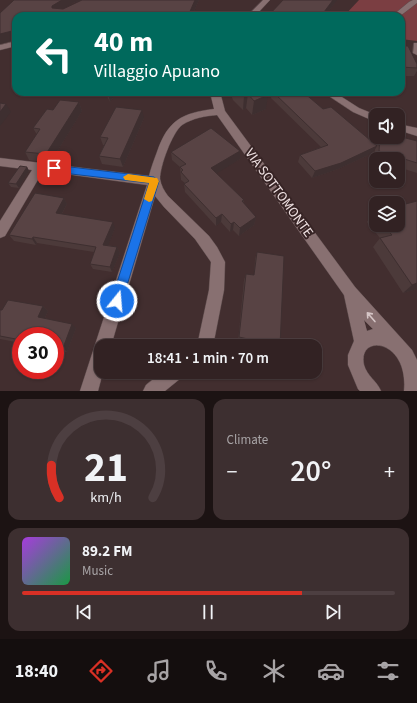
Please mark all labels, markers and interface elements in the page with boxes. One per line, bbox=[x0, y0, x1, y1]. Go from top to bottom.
text: 40 m bbox=[94, 22, 153, 62]
icon: left bbox=[28, 28, 80, 80]
text: Villaggio Apuano bbox=[94, 59, 220, 84]
map controls bbox=[369, 108, 405, 232]
button: sound bbox=[369, 108, 405, 144]
street label: VIA SOTTOMONTE bbox=[240, 145, 318, 241]
pin bbox=[37, 151, 71, 185]
button: search bbox=[369, 152, 405, 188]
icon: arrive bbox=[43, 157, 65, 179]
button: layers bbox=[369, 196, 405, 232]
position arrow bbox=[96, 280, 138, 322]
one-way arrow bbox=[367, 311, 376, 322]
speed limit sign: 30 bbox=[12, 327, 64, 379]
text: 18:41 · 1 min · 70 m bbox=[147, 348, 269, 369]
text: Climate bbox=[227, 431, 268, 449]
text: 21 bbox=[84, 437, 128, 497]
text: 20° bbox=[290, 450, 331, 493]
text: − bbox=[227, 456, 237, 488]
text: + bbox=[384, 456, 395, 488]
text: km/h bbox=[90, 486, 122, 507]
text: 89.2 FM bbox=[82, 541, 133, 562]
text: Music bbox=[82, 562, 113, 580]
icon: previous bbox=[73, 601, 95, 623]
icon: pause bbox=[197, 601, 219, 623]
icon: next bbox=[322, 601, 344, 623]
icon: directions bbox=[87, 657, 115, 685]
icon: music bbox=[145, 657, 173, 685]
icon: phone bbox=[202, 657, 230, 685]
icon: climate bbox=[260, 657, 288, 685]
icon: car bbox=[317, 657, 345, 685]
icon: filters bbox=[374, 657, 402, 685]
text: 18:40 bbox=[15, 659, 58, 684]

